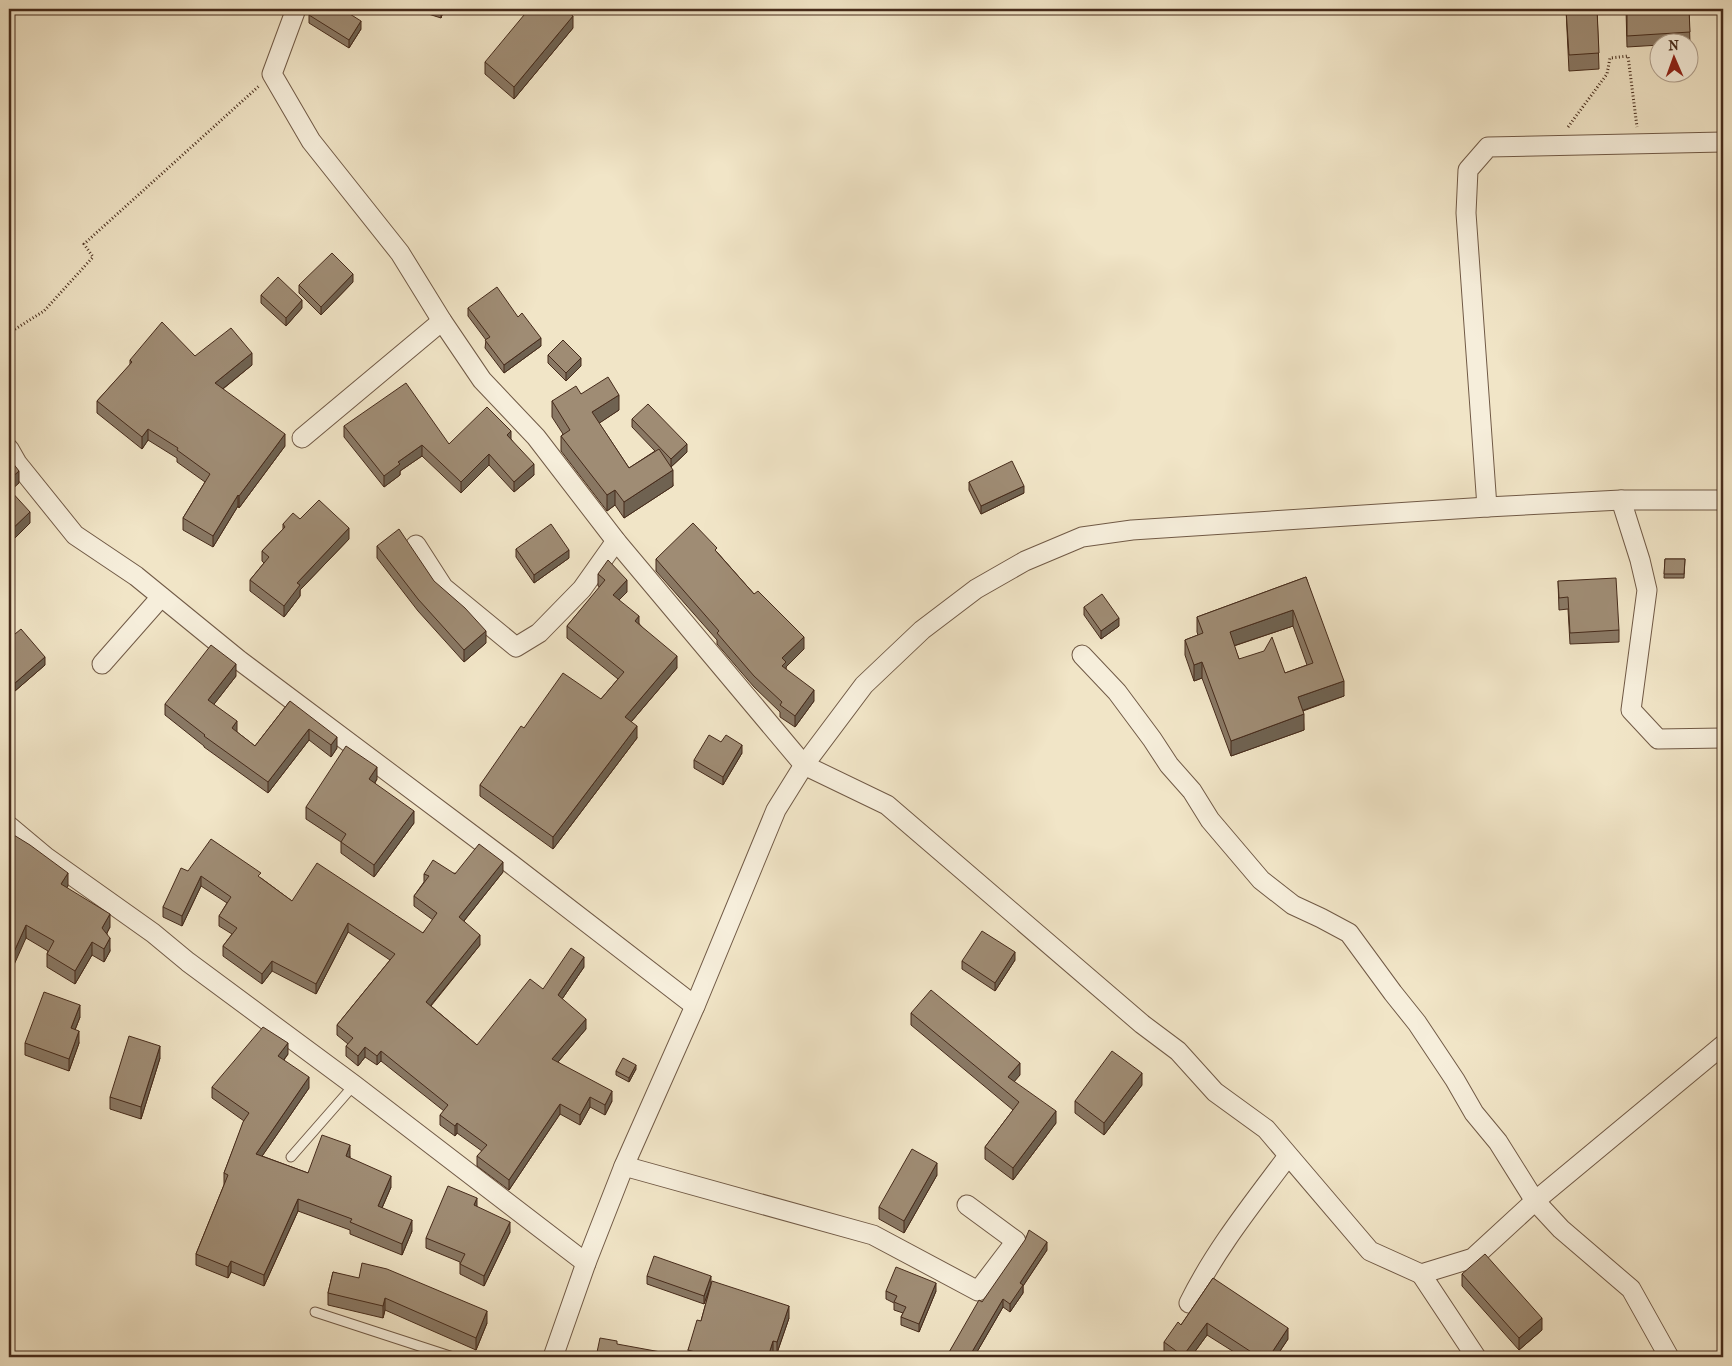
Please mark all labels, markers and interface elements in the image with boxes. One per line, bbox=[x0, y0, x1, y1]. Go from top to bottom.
north arrow bbox=[1650, 32, 1700, 82]
text: N bbox=[1668, 37, 1680, 54]

